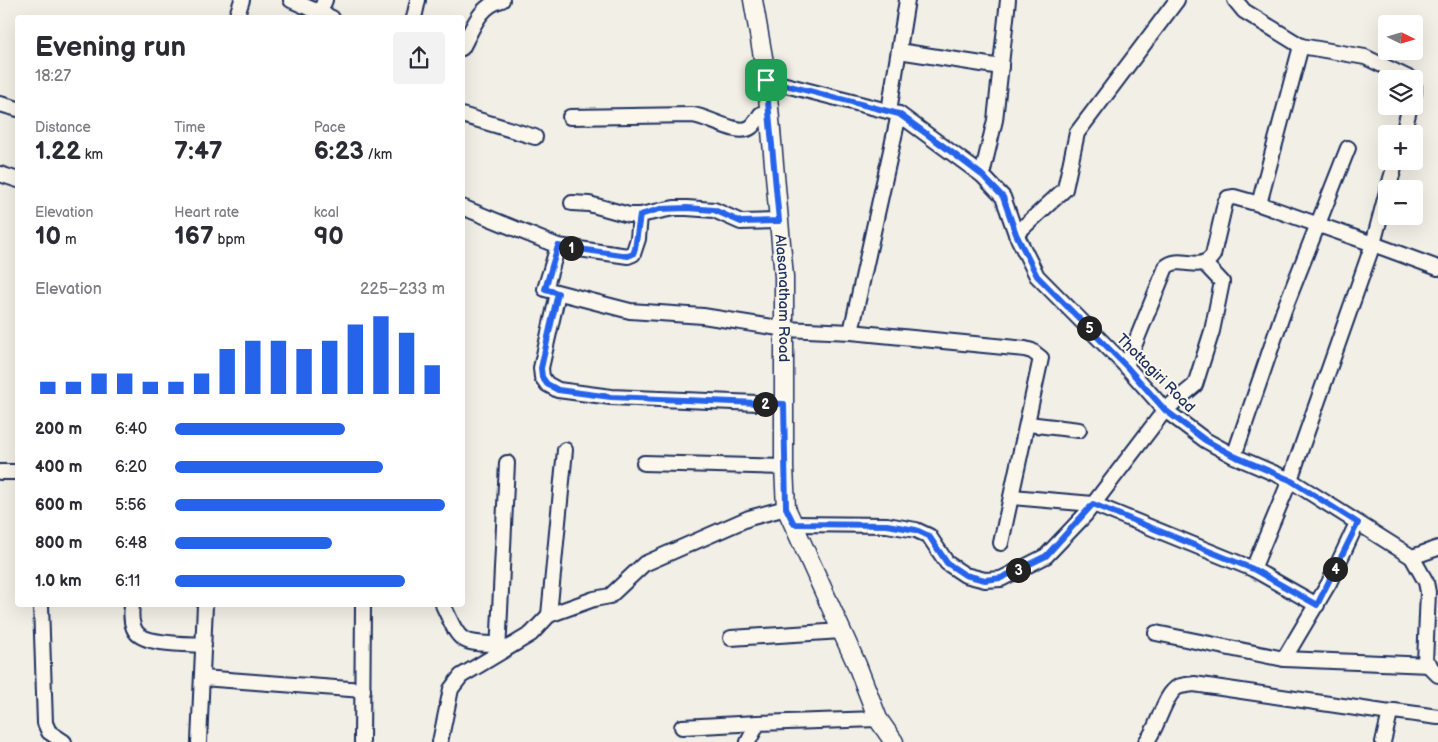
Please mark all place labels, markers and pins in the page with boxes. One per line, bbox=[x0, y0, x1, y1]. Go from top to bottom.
pin bbox=[745, 59, 787, 101]
pin: 1 bbox=[558, 236, 584, 260]
pin: 5 bbox=[1076, 316, 1102, 340]
pin: 2 bbox=[752, 392, 778, 416]
pin: 4 bbox=[1322, 556, 1348, 582]
pin: 3 bbox=[1006, 558, 1030, 582]

